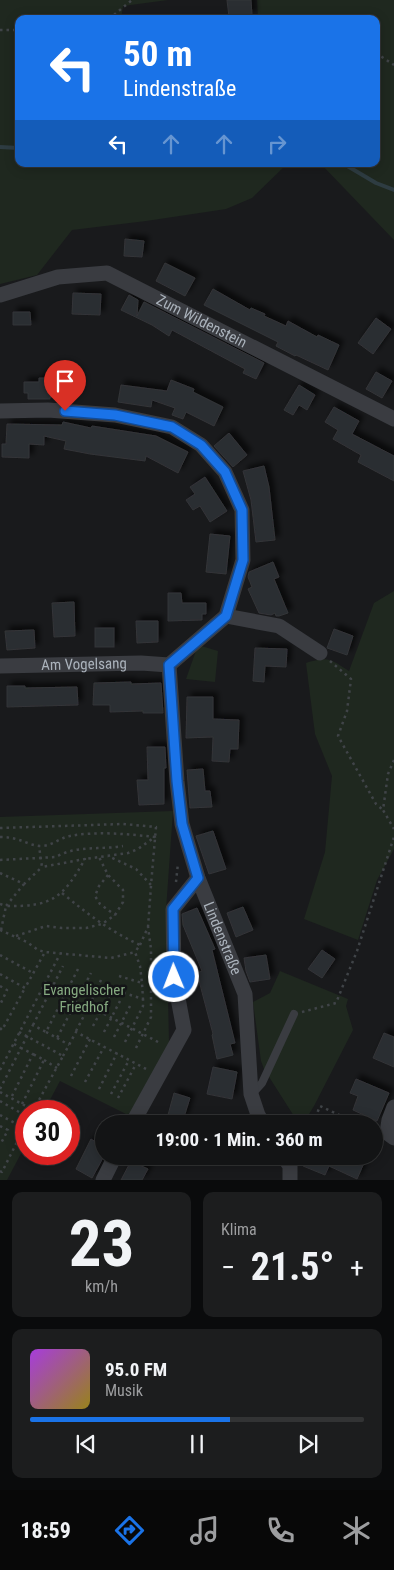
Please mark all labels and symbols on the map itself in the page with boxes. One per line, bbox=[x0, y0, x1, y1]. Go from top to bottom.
street label: Zum Wildenstein bbox=[153, 291, 250, 352]
pin bbox=[44, 360, 86, 411]
street label: Am Vogelsang bbox=[41, 654, 127, 674]
street label: Lindenstraße bbox=[200, 899, 245, 978]
position arrow bbox=[147, 950, 199, 1002]
park label: Evangelischer Friedhof bbox=[43, 981, 125, 1016]
speed limit sign: 30 bbox=[15, 1100, 80, 1165]

